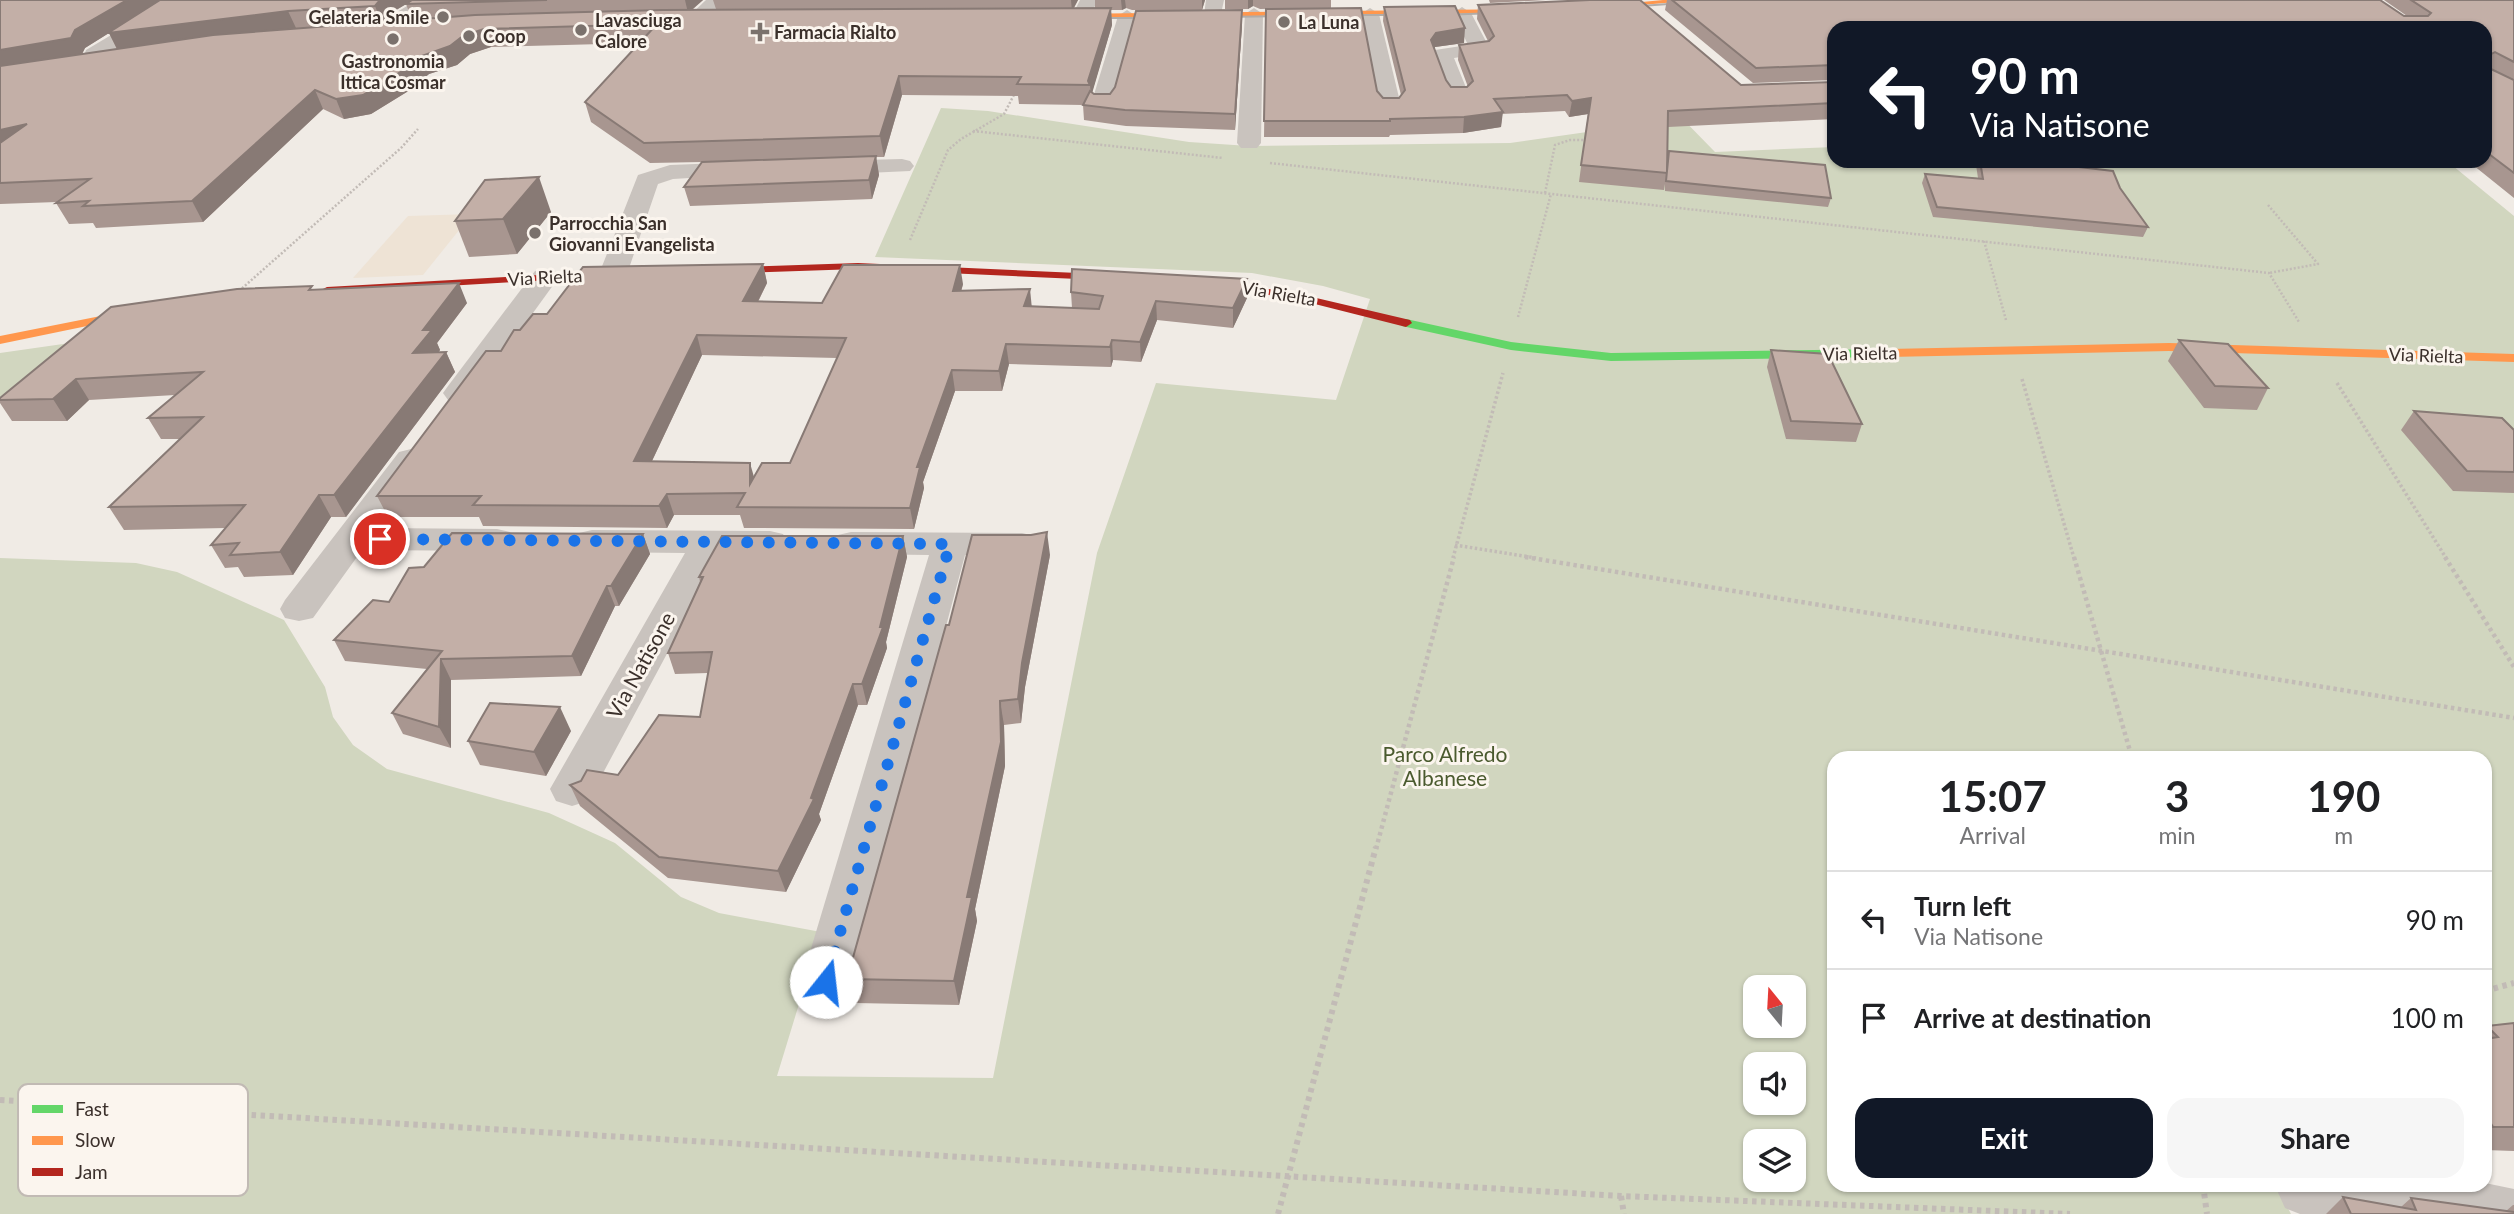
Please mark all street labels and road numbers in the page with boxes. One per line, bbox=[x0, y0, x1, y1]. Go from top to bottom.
street label: Via Rielta bbox=[507, 264, 583, 290]
street label: Via Rielta bbox=[1240, 276, 1318, 310]
street label: Via Rielta bbox=[1822, 341, 1898, 365]
street label: Via Rielta bbox=[2388, 343, 2464, 367]
street label: Via Natisone bbox=[601, 607, 679, 723]

